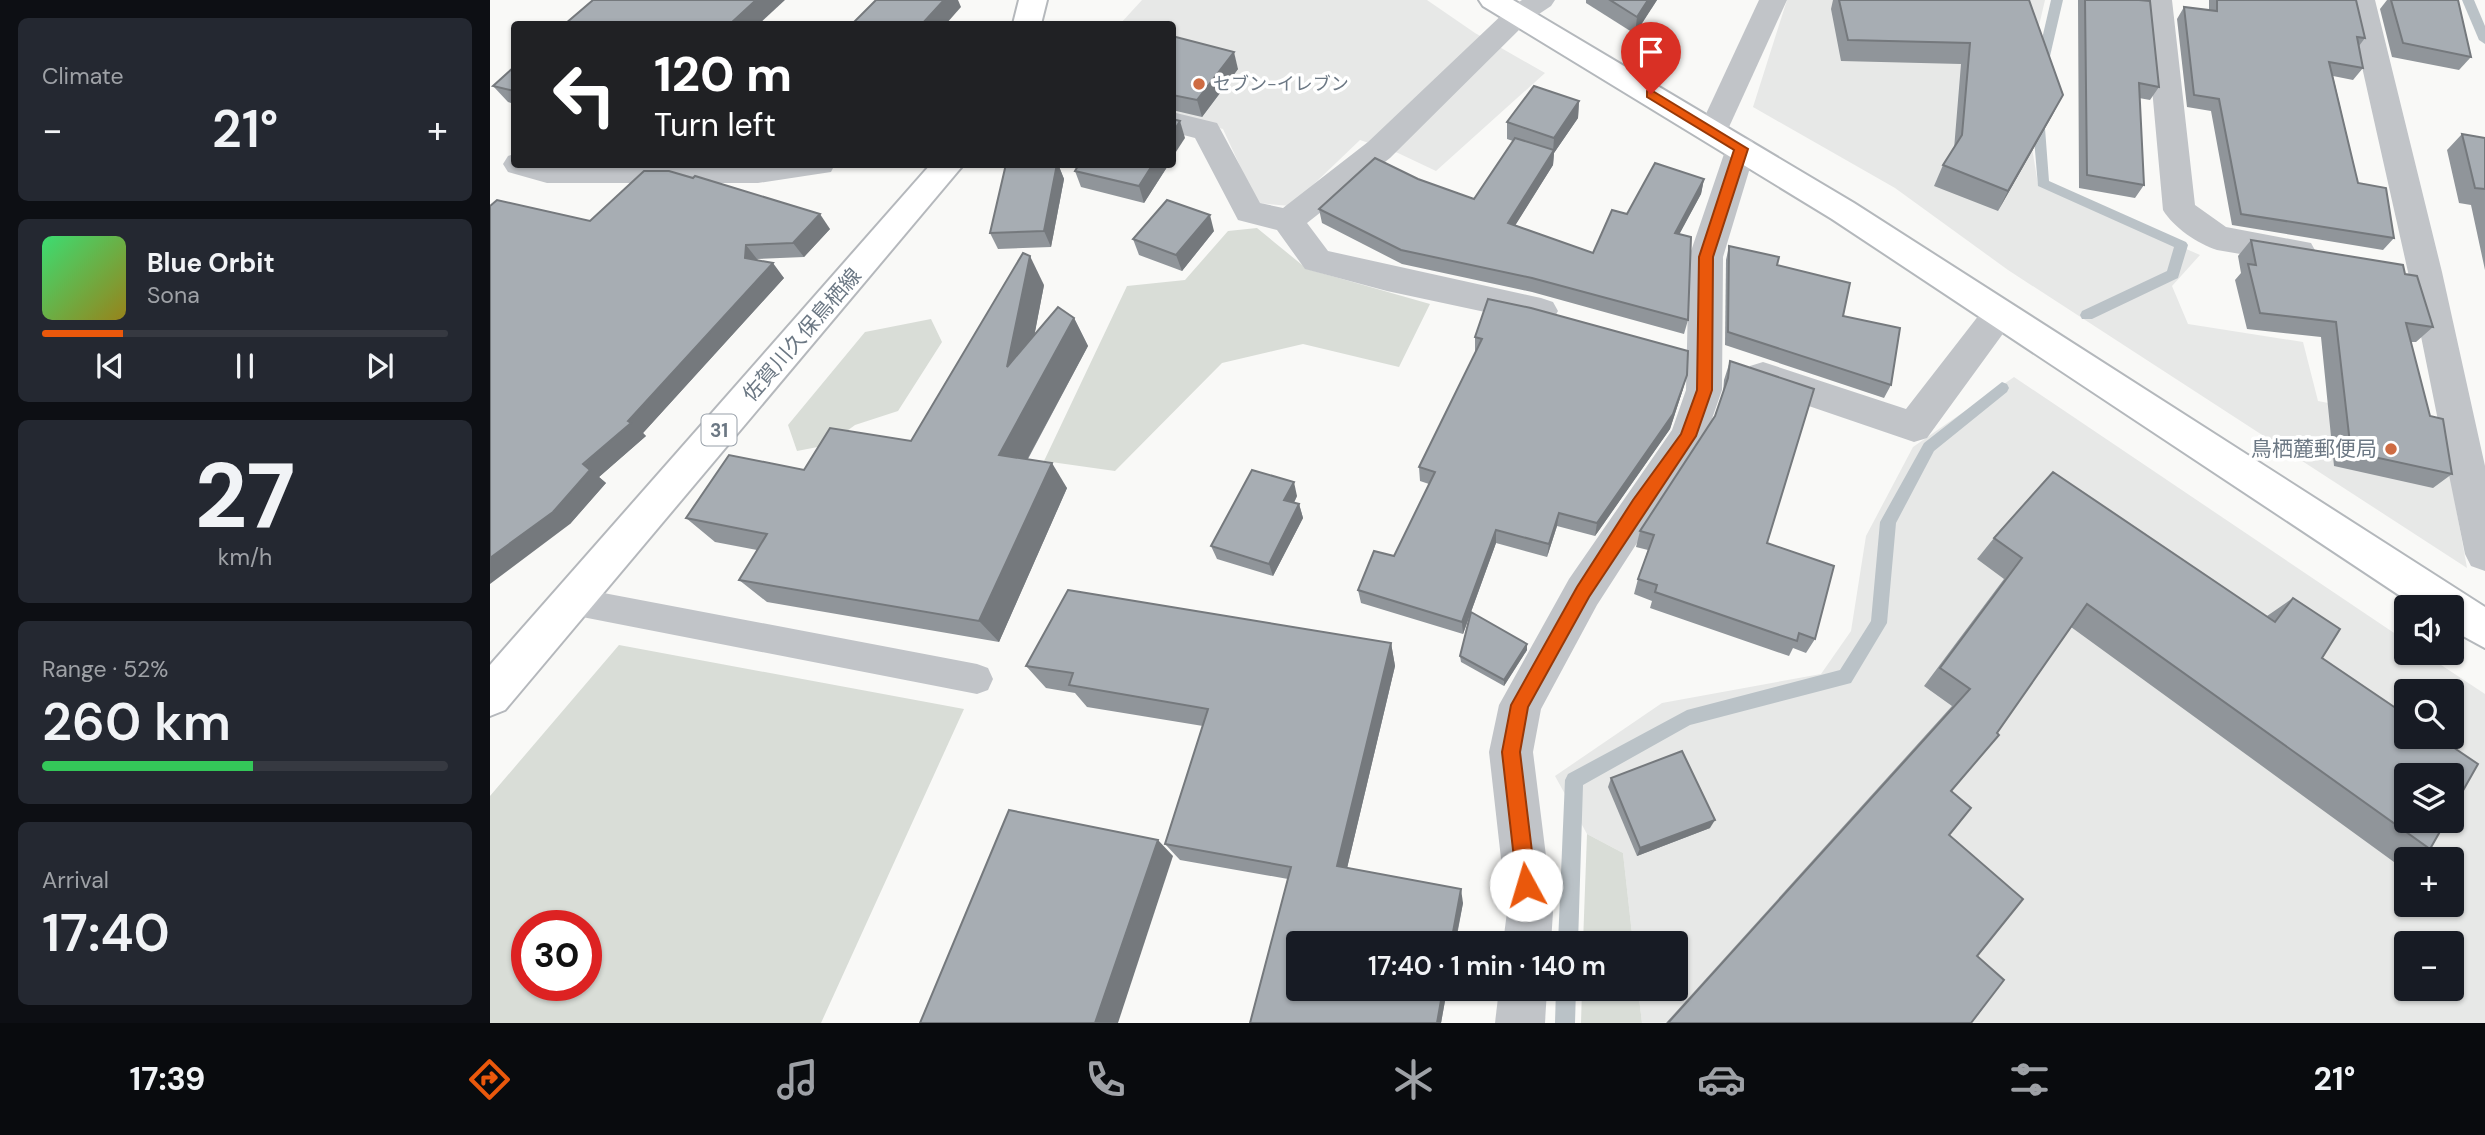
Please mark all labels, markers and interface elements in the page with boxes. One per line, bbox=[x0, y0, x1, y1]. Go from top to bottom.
pin bbox=[1621, 22, 1681, 94]
icon: arrive bbox=[1632, 33, 1670, 71]
text: 120 m bbox=[654, 42, 792, 106]
icon: left bbox=[539, 49, 630, 140]
text: Climate bbox=[42, 61, 124, 91]
place label: セブン-イレブン bbox=[1213, 72, 1349, 96]
marker: セブン-イレブン bbox=[1191, 76, 1207, 92]
text: 21° bbox=[212, 95, 278, 163]
text: Turn left bbox=[654, 104, 776, 146]
text: − bbox=[42, 105, 63, 155]
text: + bbox=[427, 105, 448, 155]
text: Blue Orbit bbox=[147, 246, 275, 280]
street label: 佐賀川久保鳥栖線 bbox=[736, 262, 868, 408]
text: Sona bbox=[147, 280, 200, 310]
icon: previous bbox=[91, 347, 129, 385]
icon: pause bbox=[226, 347, 264, 385]
icon: next bbox=[361, 347, 399, 385]
road number: 31 bbox=[702, 414, 736, 446]
place label: 鳥栖麓郵便局 bbox=[2251, 435, 2377, 463]
text: 27 bbox=[195, 437, 295, 555]
marker: 鳥栖麓郵便局 bbox=[2383, 441, 2399, 457]
text: km/h bbox=[218, 542, 272, 572]
map controls bbox=[2394, 595, 2464, 1001]
button: sound bbox=[2394, 595, 2464, 665]
text: Range · 52% bbox=[42, 654, 168, 684]
button: search bbox=[2394, 679, 2464, 749]
text: 260 km bbox=[42, 688, 231, 756]
button: layers bbox=[2394, 763, 2464, 833]
button: + bbox=[2394, 847, 2464, 917]
position arrow bbox=[1489, 848, 1563, 922]
text: Arrival bbox=[42, 865, 109, 895]
text: 17:40 bbox=[42, 899, 170, 967]
speed limit sign: 30 bbox=[511, 910, 602, 1001]
button: − bbox=[2394, 931, 2464, 1001]
text: 17:40 · 1 min · 140 m bbox=[1368, 949, 1606, 983]
icon: directions bbox=[465, 1055, 514, 1104]
icon: music bbox=[773, 1055, 822, 1104]
icon: phone bbox=[1081, 1055, 1130, 1104]
icon: climate bbox=[1389, 1055, 1438, 1104]
icon: car bbox=[1697, 1055, 1746, 1104]
icon: filters bbox=[2005, 1055, 2054, 1104]
text: 17:39 bbox=[130, 1058, 205, 1100]
text: 21° bbox=[2314, 1058, 2355, 1100]

